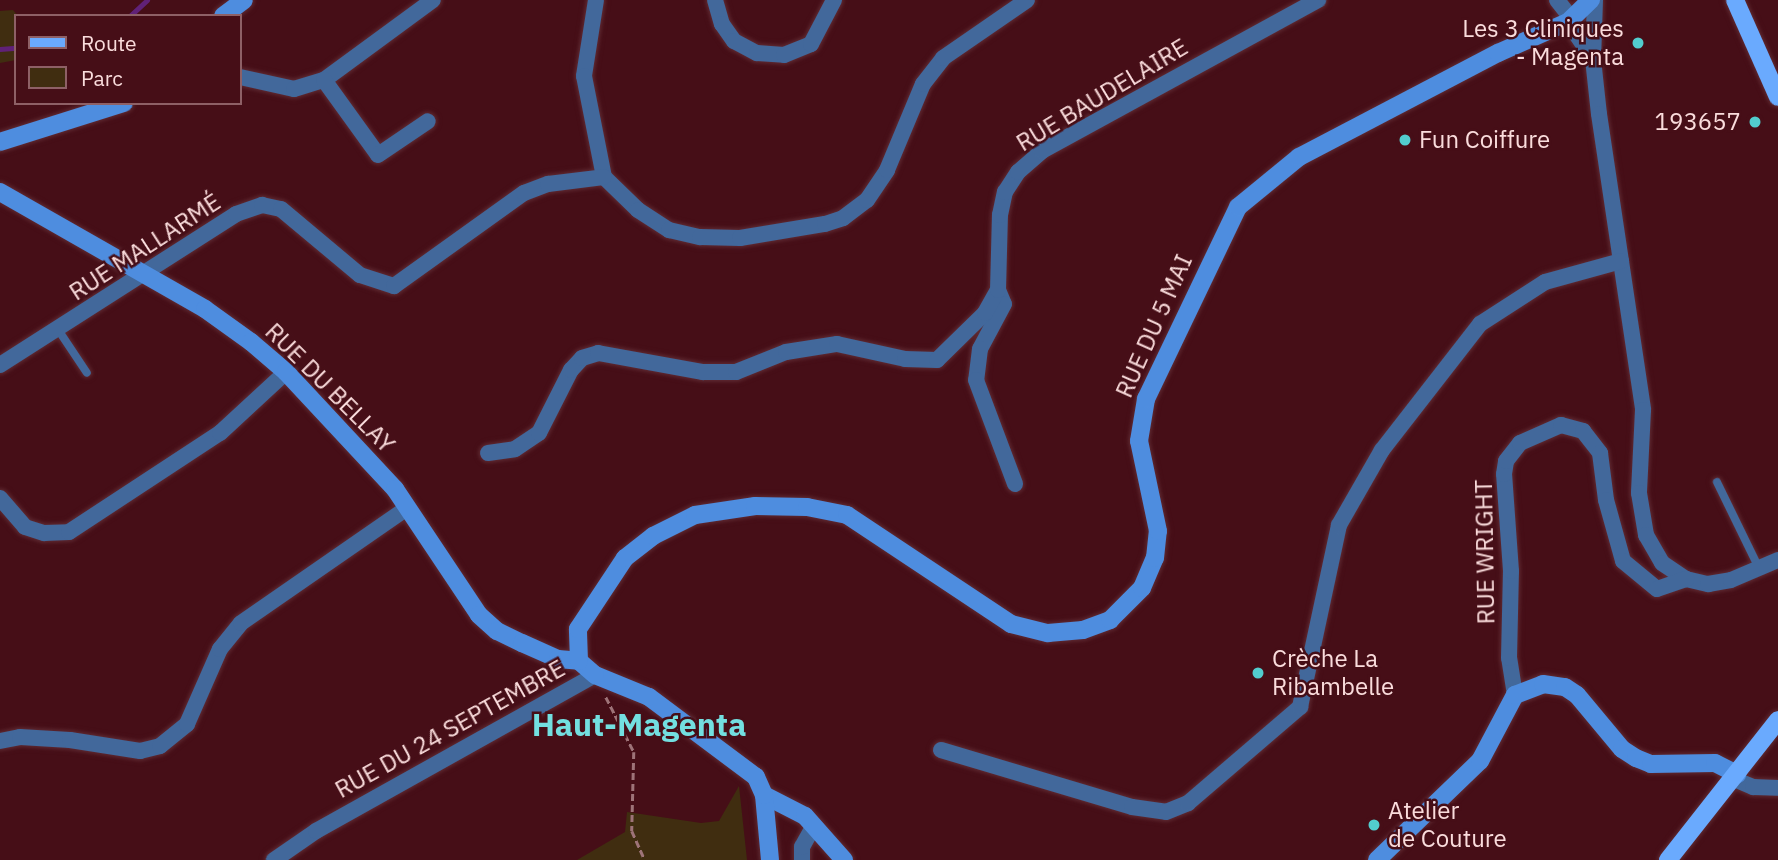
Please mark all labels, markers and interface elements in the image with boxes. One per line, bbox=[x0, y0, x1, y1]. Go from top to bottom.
legend bbox=[14, 14, 242, 105]
place label: Les 3 Cliniques - Magenta bbox=[1462, 15, 1624, 71]
text: Route bbox=[81, 29, 137, 57]
street label: RUE BAUDELAIRE bbox=[1011, 33, 1193, 157]
marker: Les 3 Cliniques - Magenta bbox=[1630, 35, 1646, 51]
text: Parc bbox=[81, 64, 123, 92]
place label: 193657 bbox=[1655, 108, 1741, 136]
marker: 193657 bbox=[1747, 114, 1763, 130]
place label: Fun Coiffure bbox=[1419, 126, 1550, 154]
marker: Fun Coiffure bbox=[1397, 132, 1413, 148]
street label: RUE MALLARMÉ bbox=[64, 187, 226, 307]
street label: RUE DU 5 MAI bbox=[1110, 250, 1198, 402]
street label: RUE DU BELLAY bbox=[259, 317, 401, 459]
street label: RUE WRIGHT bbox=[1469, 479, 1501, 625]
place label: Crèche La Ribambelle bbox=[1272, 645, 1394, 701]
street label: RUE DU 24 SEPTEMBRE bbox=[330, 654, 570, 804]
marker: Crèche La Ribambelle bbox=[1250, 665, 1266, 681]
district label: Haut-Magenta bbox=[532, 705, 746, 743]
place label: Atelier de Couture bbox=[1388, 797, 1507, 853]
marker: Atelier de Couture bbox=[1366, 817, 1382, 833]

